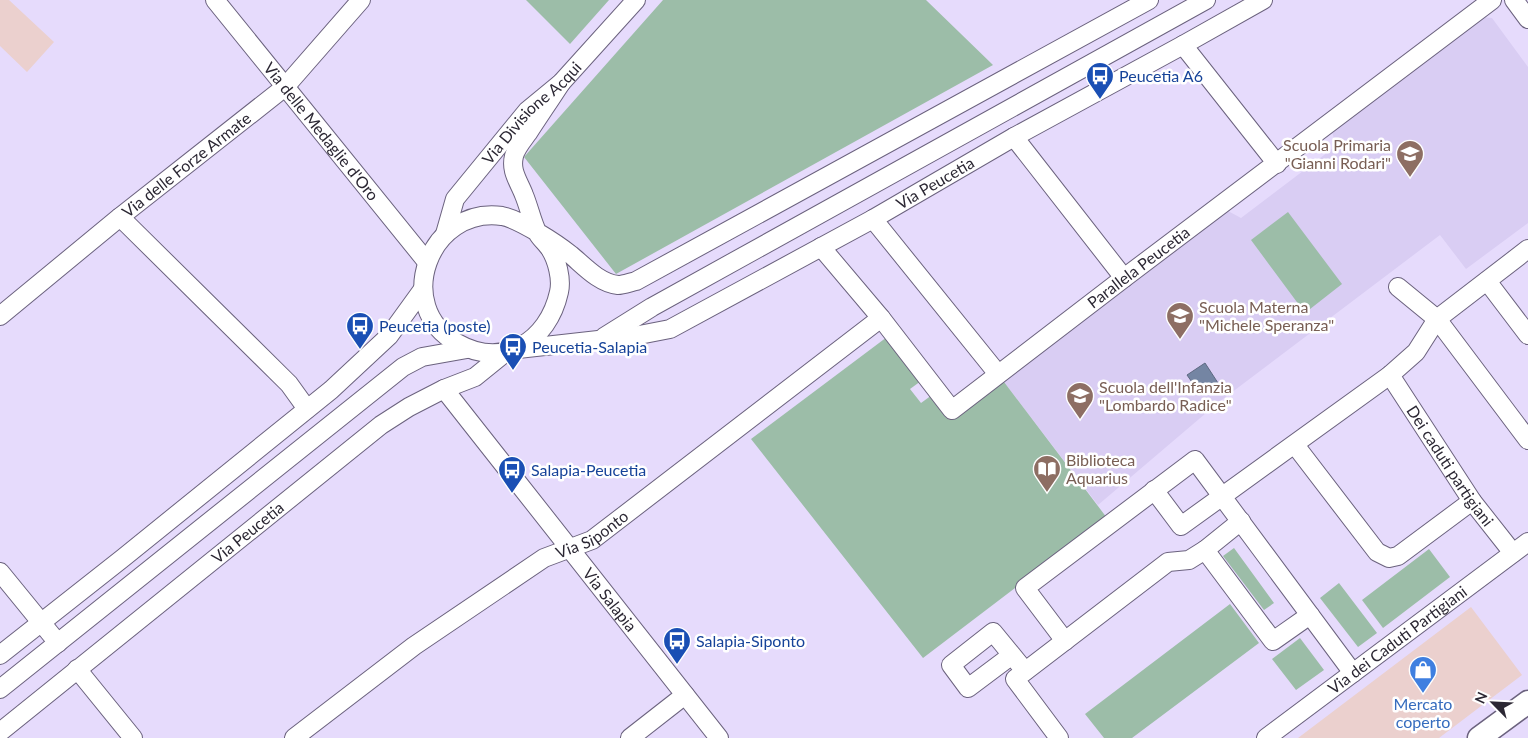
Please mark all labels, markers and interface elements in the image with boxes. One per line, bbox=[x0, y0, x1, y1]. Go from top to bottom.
street label: Via Divisione Acqui bbox=[478, 57, 585, 168]
street label: Via delle Medaglie d'Oro bbox=[260, 58, 383, 204]
bus stop icon: Peucetia A6 bbox=[1085, 61, 1115, 100]
place label: Peucetia A6 bbox=[1119, 66, 1203, 85]
street label: Via delle Forze Armate bbox=[118, 108, 254, 221]
place label: Scuola Primaria "Gianni Rodari" bbox=[1283, 135, 1391, 172]
school or university icon: Scuola Primaria "Gianni Rodari" bbox=[1395, 139, 1425, 178]
street label: Via Peucetia bbox=[892, 152, 977, 213]
street label: Parallela Peucetia bbox=[1083, 222, 1193, 312]
place label: Scuola Materna "Michele Speranza" bbox=[1199, 297, 1334, 334]
school or university icon: Scuola Materna "Michele Speranza" bbox=[1165, 301, 1195, 340]
bus stop icon: Peucetia (poste) bbox=[345, 311, 375, 350]
place label: Peucetia (poste) bbox=[379, 316, 491, 335]
bus stop icon: Peucetia-Salapia bbox=[498, 332, 528, 371]
place label: Peucetia-Salapia bbox=[532, 337, 647, 356]
place label: Scuola dell'Infanzia "Lombardo Radice" bbox=[1099, 377, 1232, 414]
school or university icon: Scuola dell'Infanzia "Lombardo Radice" bbox=[1065, 381, 1095, 420]
street label: Dei caduti partigiani bbox=[1403, 402, 1498, 530]
place label: Biblioteca Aquarius bbox=[1066, 450, 1135, 487]
library icon: Biblioteca Aquarius bbox=[1032, 454, 1062, 493]
bus stop icon: Salapia-Peucetia bbox=[497, 455, 527, 494]
place label: Salapia-Peucetia bbox=[531, 460, 646, 479]
street label: Via Peucetia bbox=[207, 497, 287, 567]
street label: Via Siponto bbox=[553, 506, 632, 562]
street label: Via Salapia bbox=[579, 564, 641, 635]
street label: Via dei Caduti Partigiani bbox=[1324, 581, 1470, 697]
bus stop icon: Salapia-Siponto bbox=[662, 626, 692, 665]
place label: Salapia-Siponto bbox=[696, 631, 805, 650]
shop icon: Mercato coperto bbox=[1408, 655, 1438, 694]
north arrow bbox=[1468, 678, 1518, 728]
text: N bbox=[1471, 689, 1491, 706]
place label: Mercato coperto bbox=[1394, 694, 1452, 731]

